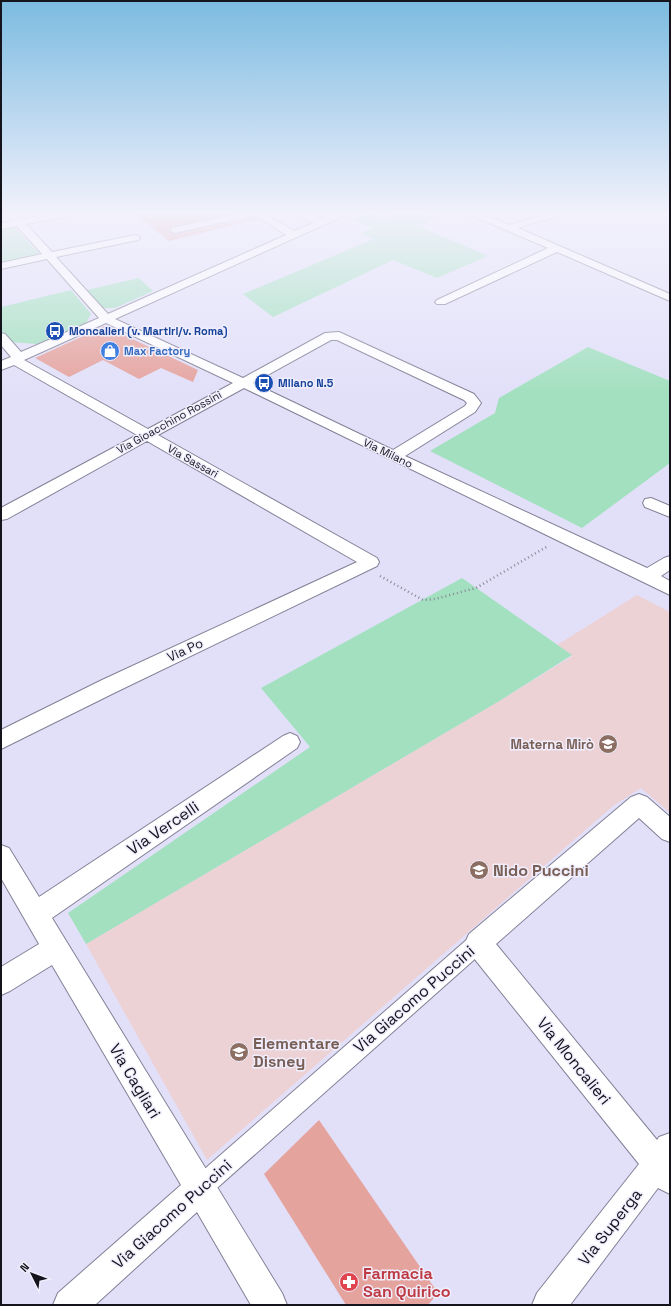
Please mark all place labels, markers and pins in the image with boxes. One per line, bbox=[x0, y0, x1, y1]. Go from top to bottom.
bus stop icon: Moncalieri (v. Martiri/v. Roma) bbox=[44, 320, 66, 342]
place label: Moncalieri (v. Martiri/v. Roma) bbox=[69, 324, 228, 339]
shop icon: Max Factory bbox=[99, 340, 121, 362]
place label: Max Factory bbox=[124, 344, 190, 358]
bus stop icon: Milano N.5 bbox=[253, 372, 275, 394]
place label: Milano N.5 bbox=[278, 376, 334, 390]
school or university icon: Materna Mirò bbox=[597, 733, 619, 755]
place label: Materna Mirò bbox=[511, 736, 594, 753]
school or university icon: Nido Puccini bbox=[468, 859, 490, 881]
place label: Nido Puccini bbox=[493, 860, 589, 881]
place label: Elementare Disney bbox=[253, 1033, 340, 1072]
school or university icon: Elementare Disney bbox=[228, 1041, 250, 1063]
place label: Farmacia San Quirico bbox=[363, 1263, 451, 1302]
pharmacy icon: Farmacia San Quirico bbox=[338, 1271, 360, 1293]

